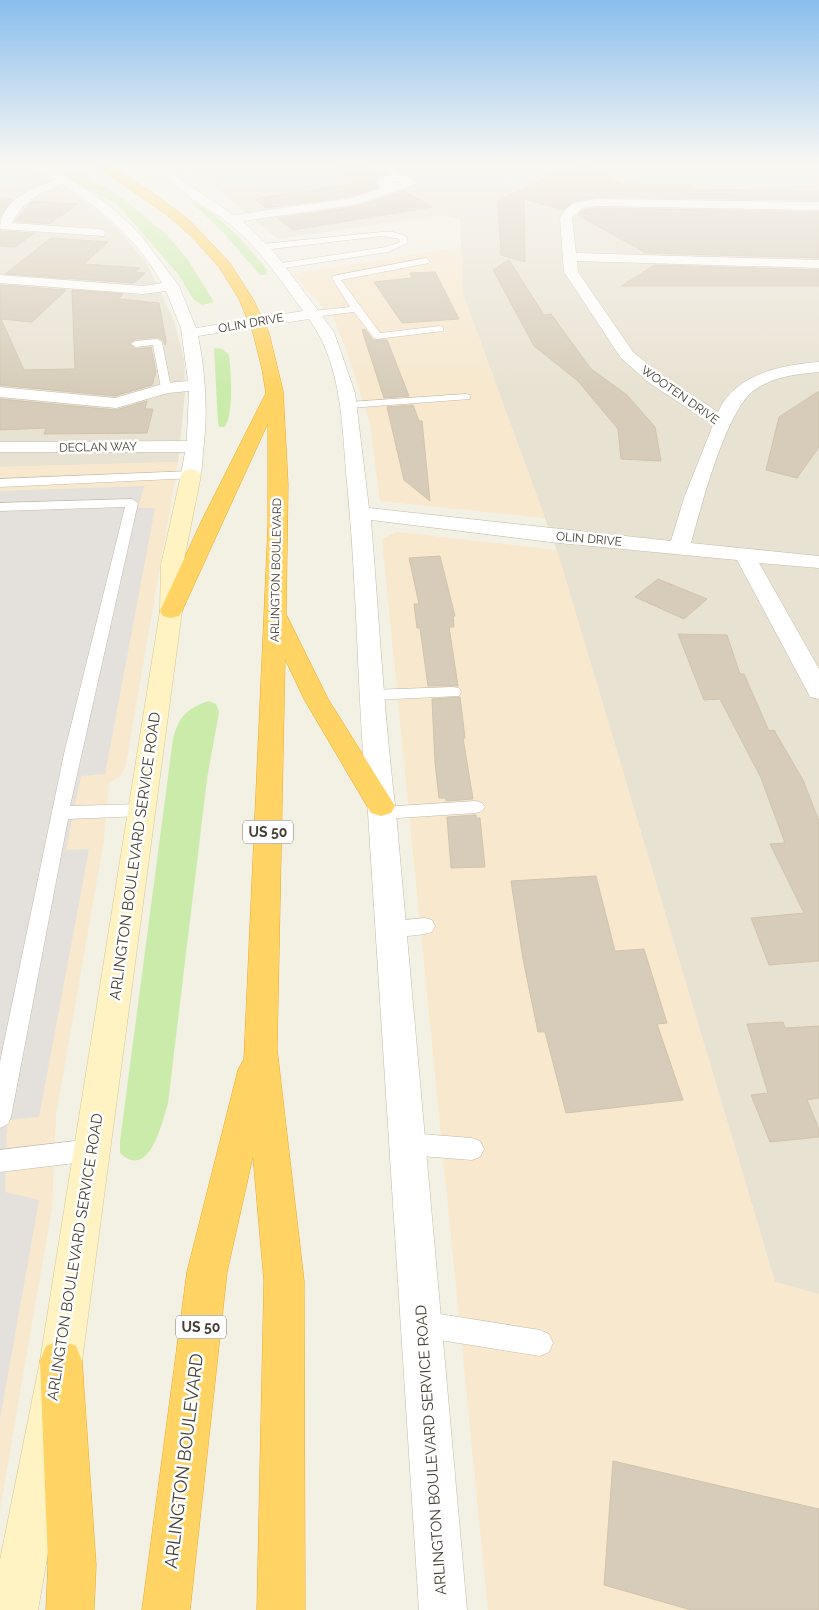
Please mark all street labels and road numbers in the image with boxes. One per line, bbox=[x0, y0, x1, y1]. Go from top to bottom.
street label: OLIN DRIVE bbox=[217, 310, 285, 336]
street label: WOOTEN DRIVE bbox=[638, 363, 722, 427]
street label: DECLAN WAY bbox=[59, 439, 137, 455]
street label: ARLINGTON BOULEVARD bbox=[268, 497, 284, 642]
street label: OLIN DRIVE bbox=[555, 529, 623, 549]
street label: ARLINGTON BOULEVARD SERVICE ROAD bbox=[106, 711, 164, 1001]
road number: US 50 bbox=[243, 820, 293, 844]
street label: ARLINGTON BOULEVARD SERVICE ROAD bbox=[43, 1112, 107, 1402]
street label: ARLINGTON BOULEVARD SERVICE ROAD bbox=[412, 1304, 450, 1596]
road number: US 50 bbox=[176, 1315, 226, 1338]
street label: ARLINGTON BOULEVARD bbox=[160, 1352, 207, 1570]

